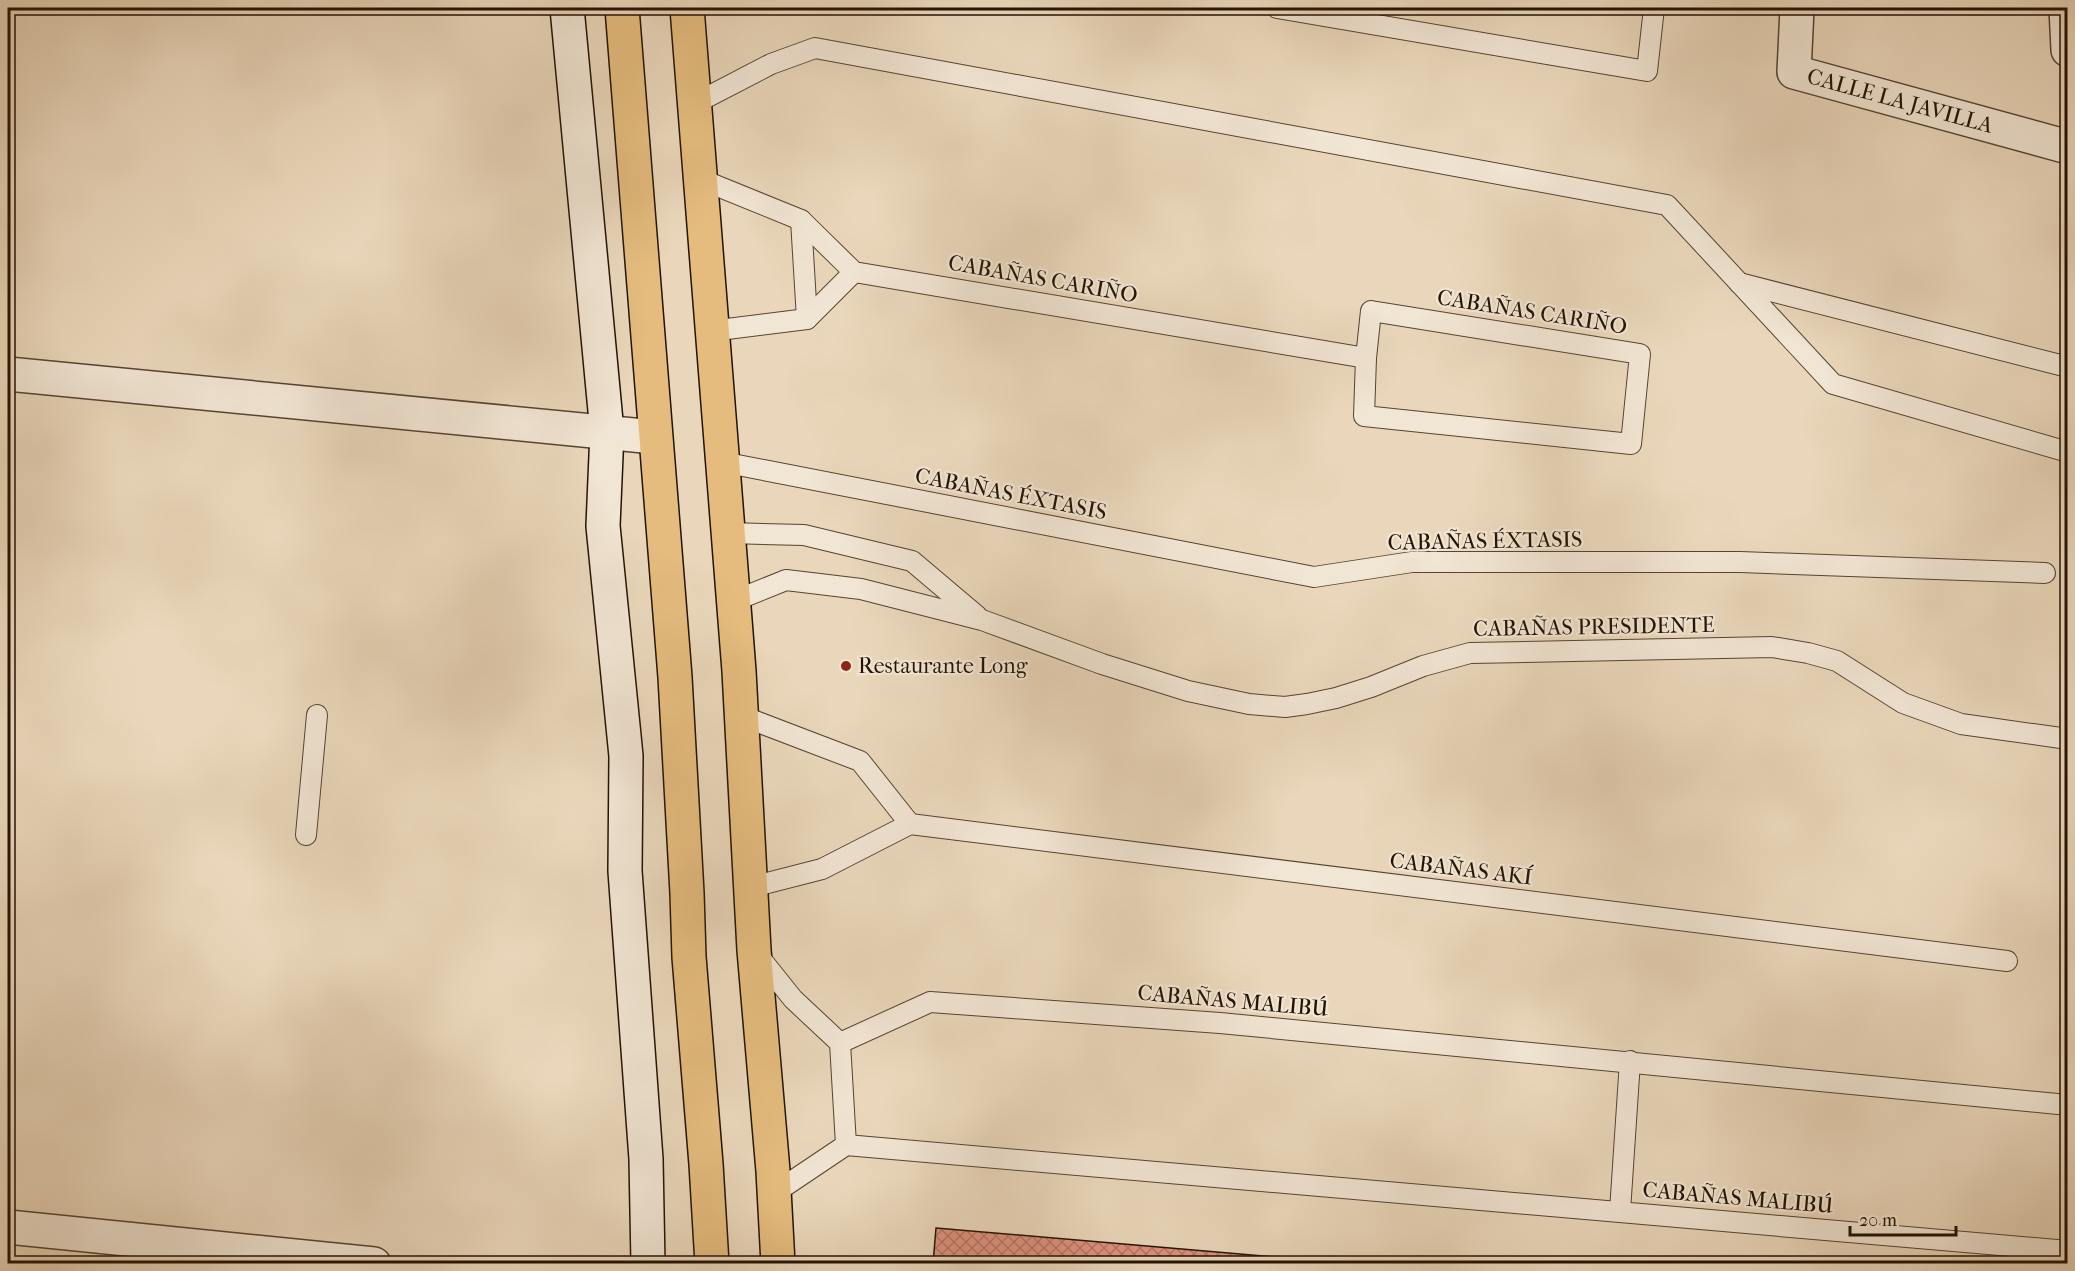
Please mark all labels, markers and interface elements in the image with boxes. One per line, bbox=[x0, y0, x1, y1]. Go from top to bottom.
street label: CALLE LA JAVILLA bbox=[1804, 63, 1996, 139]
street label: CABAÑAS CARIÑO bbox=[946, 249, 1140, 308]
street label: CABAÑAS CARIÑO bbox=[1435, 283, 1629, 340]
street label: CABAÑAS ÉXTASIS bbox=[913, 462, 1109, 525]
street label: CABAÑAS ÉXTASIS bbox=[1387, 525, 1583, 556]
street label: CABAÑAS PRESIDENTE bbox=[1473, 611, 1715, 642]
place label: Restaurante Long bbox=[858, 653, 1028, 679]
marker: Restaurante Long bbox=[839, 659, 853, 673]
street label: CABAÑAS AKÍ bbox=[1388, 846, 1534, 891]
street label: CABAÑAS MALIBÚ bbox=[1136, 979, 1330, 1022]
street label: CABAÑAS MALIBÚ bbox=[1641, 1176, 1835, 1219]
scale bar bbox=[1850, 1199, 1956, 1237]
text: 20 m bbox=[1859, 1210, 1897, 1231]

